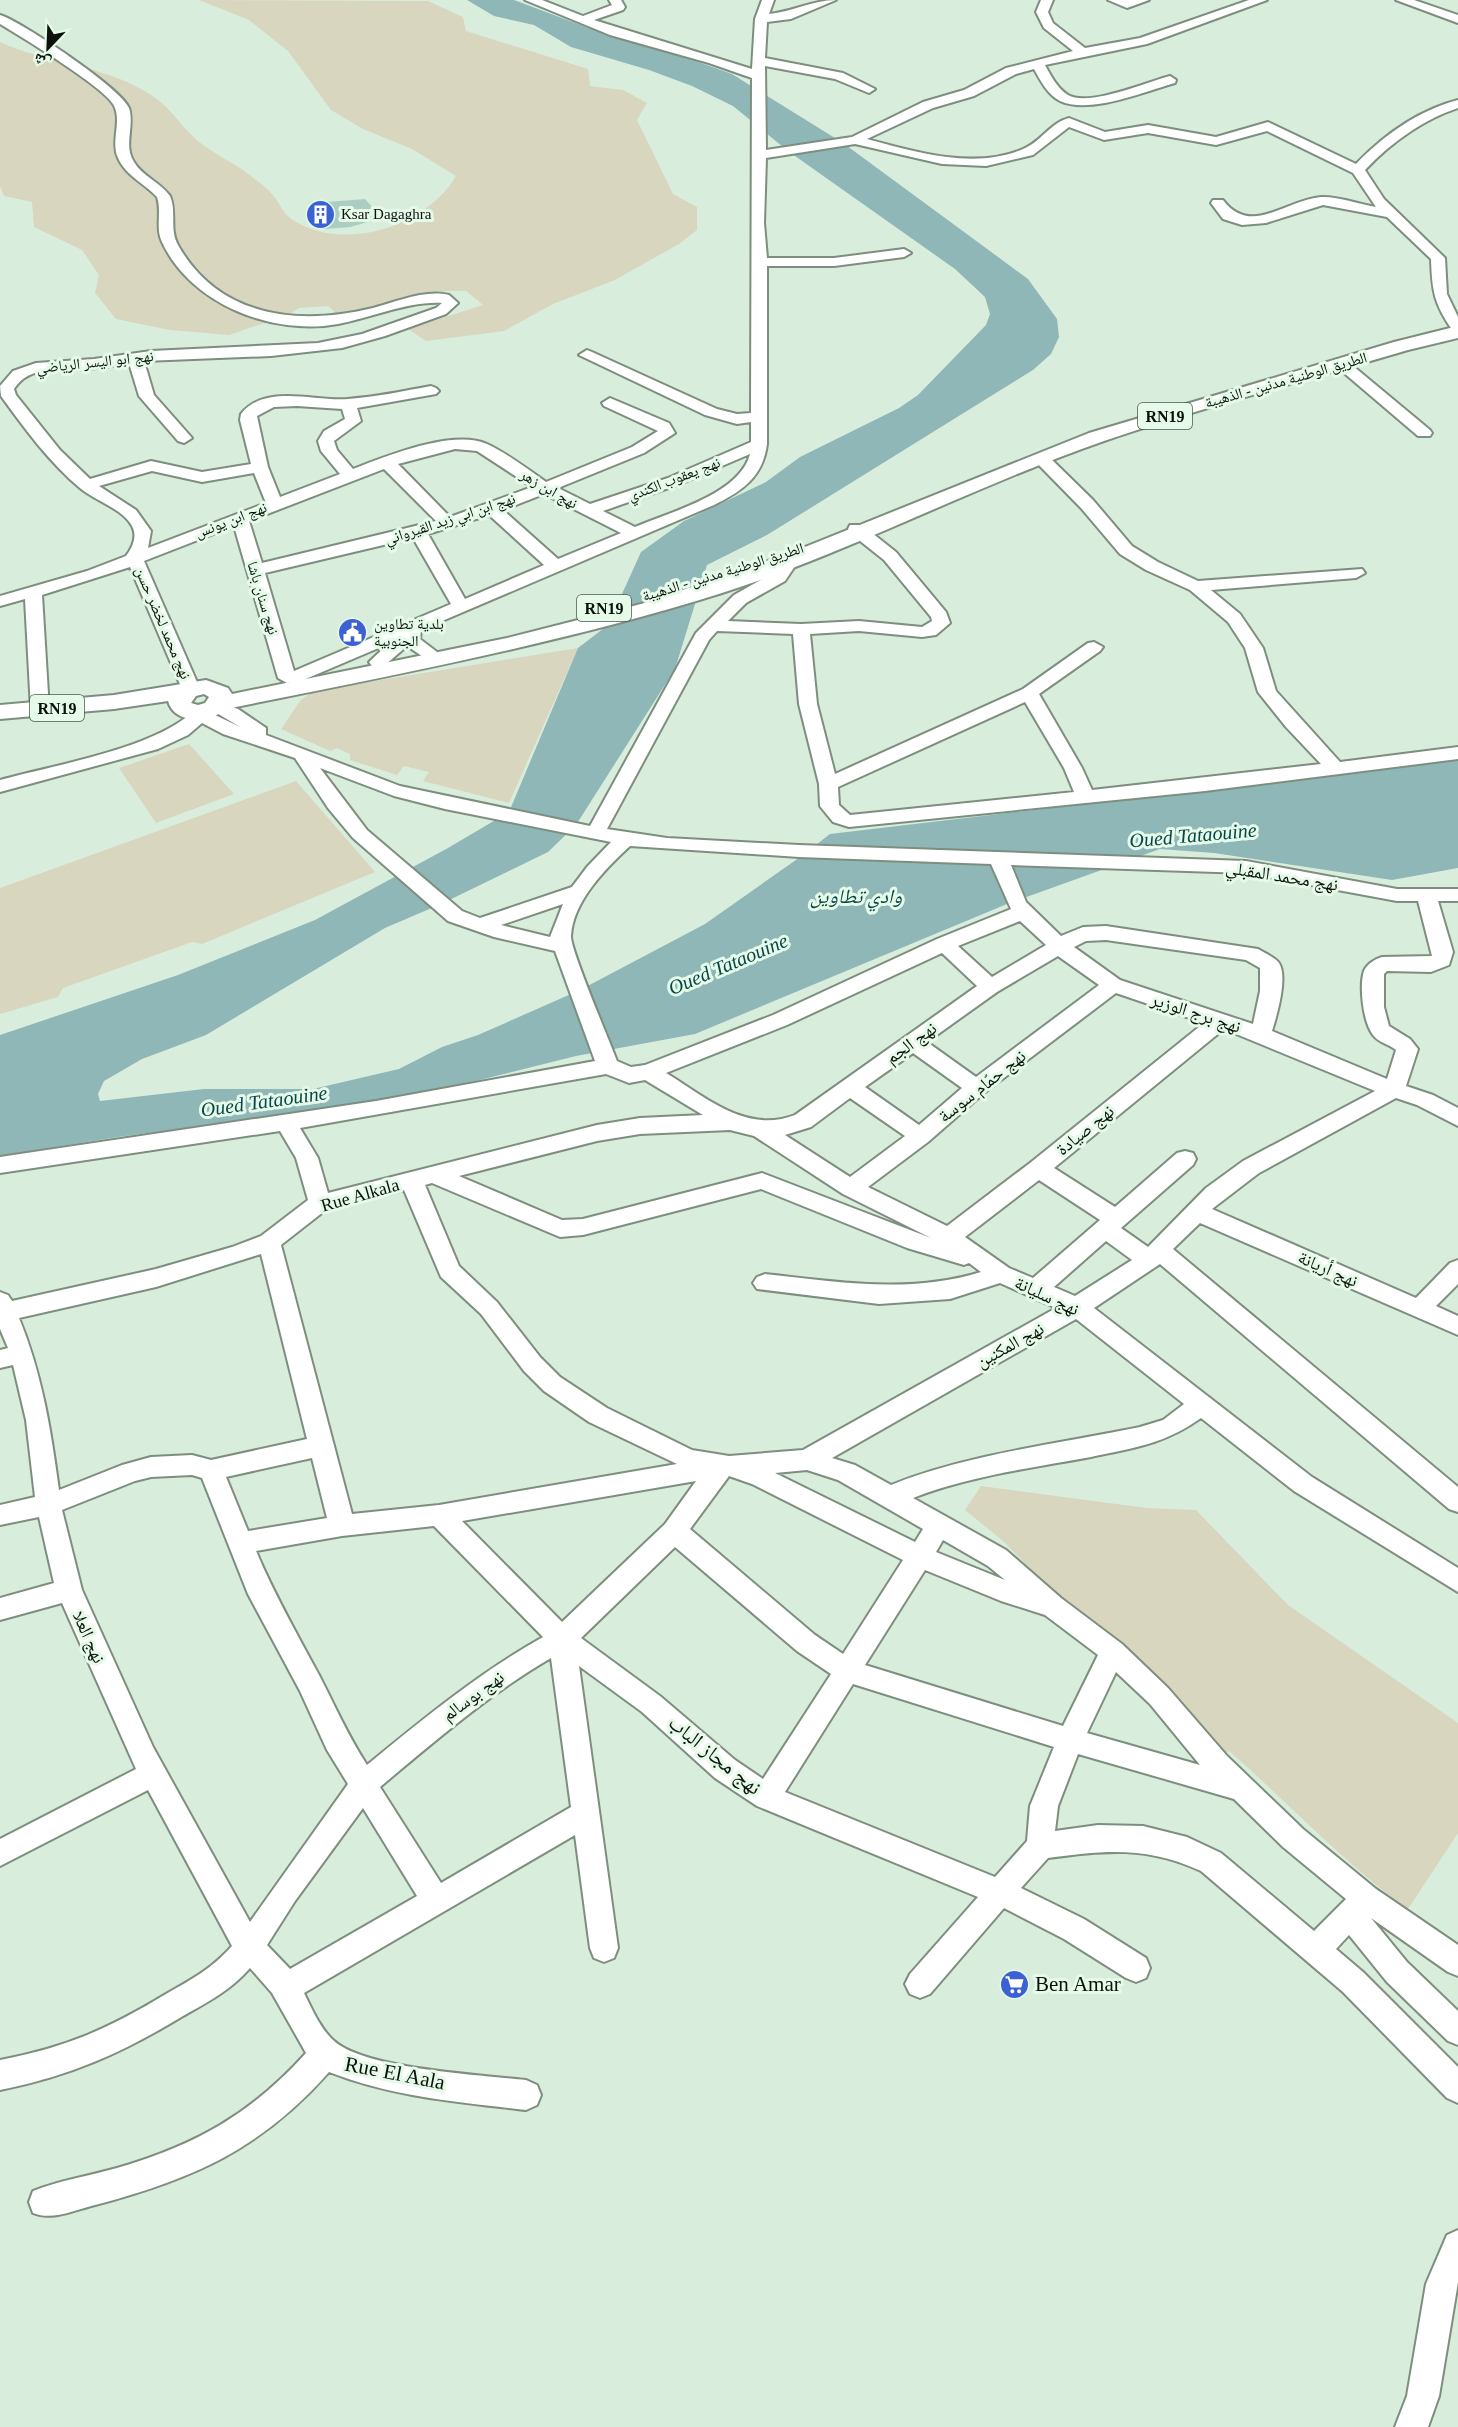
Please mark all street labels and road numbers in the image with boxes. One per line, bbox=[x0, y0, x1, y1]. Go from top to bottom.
street label: نهج ابو اليسر الرياضي bbox=[36, 348, 155, 380]
street label: الطريق الوطنية مدنين - الذهيبة bbox=[1203, 349, 1369, 413]
road number: RN19 bbox=[1138, 403, 1192, 429]
street label: نهج يعقوب الكندي bbox=[626, 454, 724, 507]
street label: نهج ابن زهر bbox=[516, 466, 580, 513]
street label: نهج ابن ابي زيد القيرواني bbox=[383, 490, 519, 551]
street label: نهج ابن يونس bbox=[193, 499, 270, 543]
street label: الطريق الوطنية مدنين - الذهيبة bbox=[641, 540, 806, 606]
street label: نهج سنان باشا bbox=[242, 559, 282, 637]
street label: نهج محمد لخضر حسن bbox=[130, 564, 194, 682]
road number: RN19 bbox=[577, 595, 631, 621]
road number: RN19 bbox=[30, 695, 84, 721]
street label: نهج محمد المقبلي bbox=[1224, 857, 1340, 899]
street label: نهج برج الوزير bbox=[1147, 989, 1244, 1039]
street label: نهج الجم bbox=[882, 1018, 942, 1070]
street label: نهج حمّام سوسة bbox=[934, 1046, 1031, 1128]
street label: نهج صيادة bbox=[1052, 1101, 1119, 1161]
street label: Rue Alkala bbox=[319, 1174, 401, 1216]
street label: نهج أريانة bbox=[1294, 1246, 1361, 1293]
street label: نهج سليانة bbox=[1011, 1272, 1082, 1321]
street label: نهج المكنين bbox=[973, 1318, 1048, 1374]
street label: نهج العلا bbox=[67, 1608, 109, 1667]
street label: نهج بوسالم bbox=[438, 1667, 509, 1727]
street label: نهج مجاز الباب bbox=[663, 1710, 766, 1800]
street label: Rue El Aala bbox=[343, 2052, 448, 2095]

